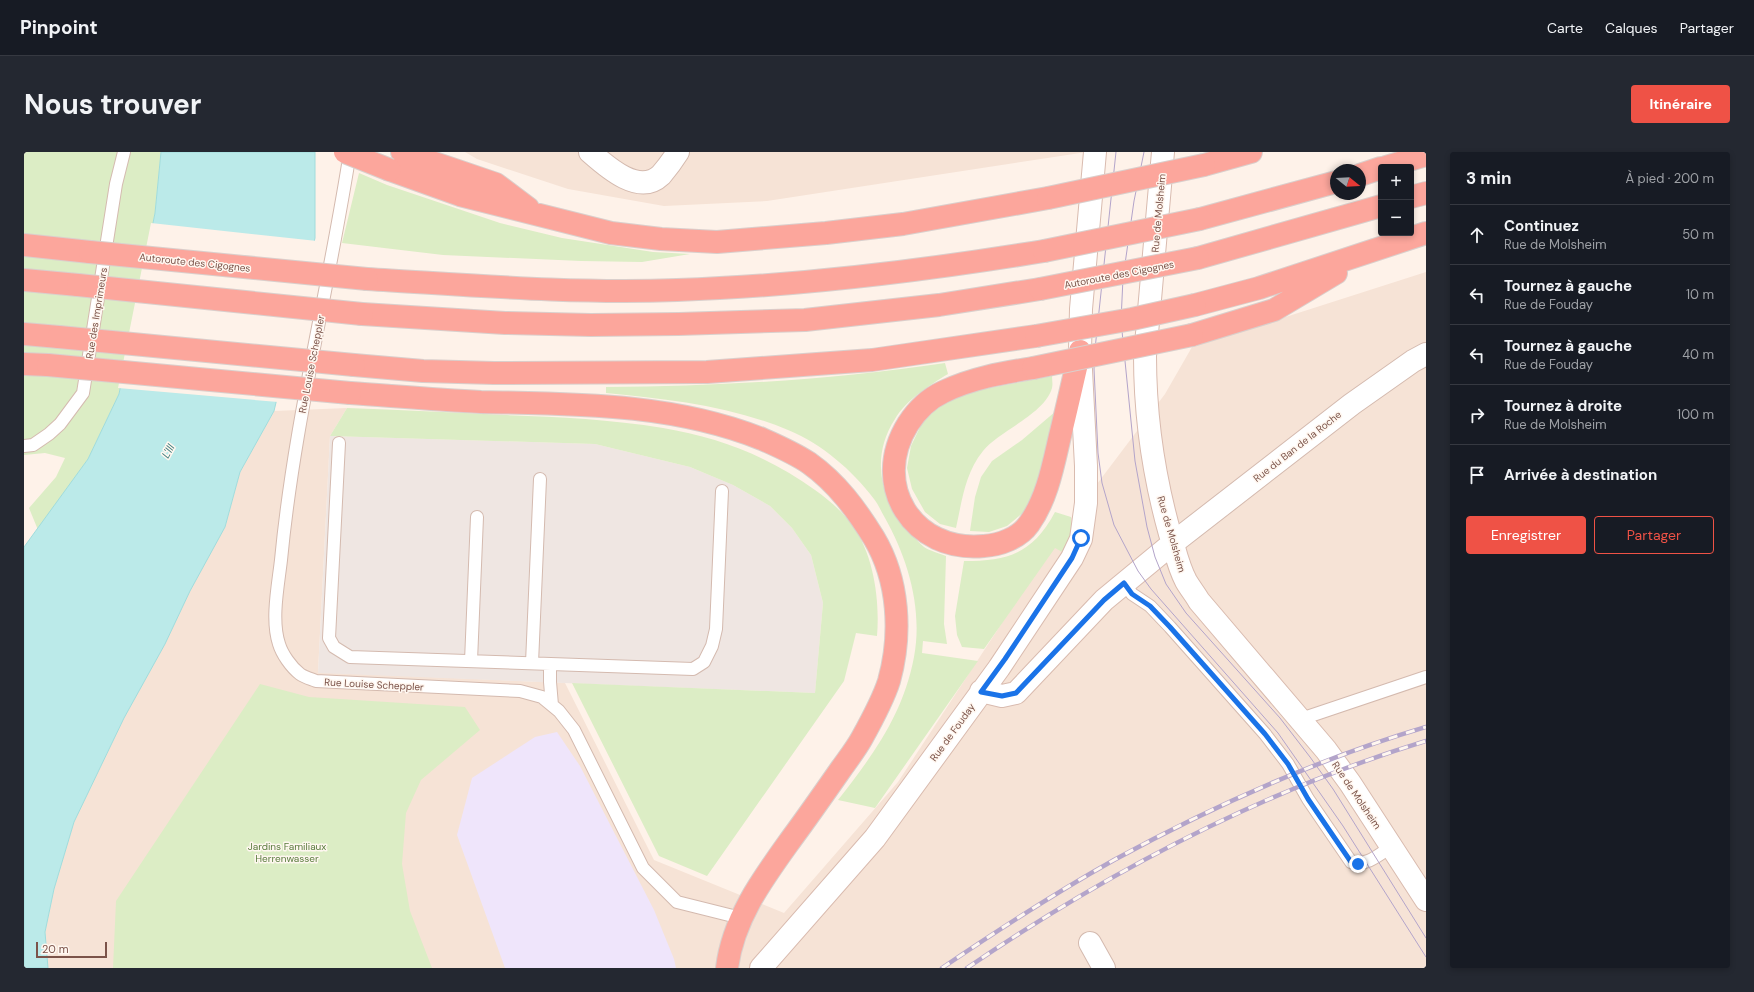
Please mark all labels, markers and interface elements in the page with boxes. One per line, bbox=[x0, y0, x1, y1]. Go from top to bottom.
text: Pinpoint bbox=[20, 15, 98, 40]
text: Carte bbox=[1547, 19, 1583, 37]
text: Calques bbox=[1605, 19, 1658, 37]
text: Partager bbox=[1680, 19, 1734, 37]
button: Itinéraire bbox=[1631, 85, 1730, 123]
text: Nous trouver bbox=[24, 86, 201, 123]
north arrow bbox=[1330, 164, 1366, 200]
map controls bbox=[1378, 164, 1414, 236]
button: + bbox=[1378, 164, 1414, 200]
text: 3 min bbox=[1466, 167, 1511, 189]
text: À pied · 200 m bbox=[1625, 170, 1714, 187]
street label: Rue de Molsheim bbox=[1149, 173, 1168, 253]
button: − bbox=[1378, 200, 1414, 236]
text: Continuez bbox=[1504, 216, 1579, 236]
icon: ahead bbox=[1466, 224, 1488, 246]
text: 50 m bbox=[1682, 226, 1714, 243]
text: Rue de Molsheim bbox=[1504, 236, 1607, 253]
street label: Autoroute des Cigognes bbox=[139, 250, 251, 275]
street label: Autoroute des Cigognes bbox=[1063, 257, 1175, 292]
street label: Rue des Imprimeurs bbox=[83, 266, 110, 360]
text: Tournez à gauche bbox=[1504, 276, 1632, 296]
icon: left bbox=[1466, 284, 1488, 306]
text: 10 m bbox=[1686, 286, 1714, 303]
text: Rue de Fouday bbox=[1504, 296, 1593, 313]
street label: Rue Louise Scheppler bbox=[296, 314, 327, 414]
text: Tournez à gauche bbox=[1504, 336, 1632, 356]
icon: left bbox=[1466, 344, 1488, 366]
text: 40 m bbox=[1682, 346, 1714, 363]
text: Rue de Fouday bbox=[1504, 356, 1593, 373]
text: Tournez à droite bbox=[1504, 396, 1622, 416]
icon: right bbox=[1466, 404, 1488, 426]
text: 100 m bbox=[1677, 406, 1714, 423]
street label: Rue du Ban de la Roche bbox=[1251, 408, 1344, 485]
text: Rue de Molsheim bbox=[1504, 416, 1607, 433]
water label: L'Ill bbox=[158, 441, 178, 461]
icon: arrive bbox=[1466, 464, 1488, 486]
text: Arrivée à destination bbox=[1504, 465, 1657, 485]
street label: Rue de Molsheim bbox=[1154, 494, 1189, 574]
button: Enregistrer bbox=[1466, 516, 1586, 554]
button: Partager bbox=[1594, 516, 1714, 554]
route start bbox=[1072, 529, 1090, 547]
street label: Rue Louise Scheppler bbox=[324, 675, 424, 694]
street label: Rue de Fouday bbox=[927, 700, 978, 764]
street label: Rue de Molsheim bbox=[1329, 759, 1384, 832]
park label: Jardins Familiaux Herrenwasser bbox=[248, 840, 326, 865]
route end bbox=[1349, 855, 1367, 873]
scale bar bbox=[36, 940, 107, 959]
text: 20 m bbox=[42, 942, 68, 956]

